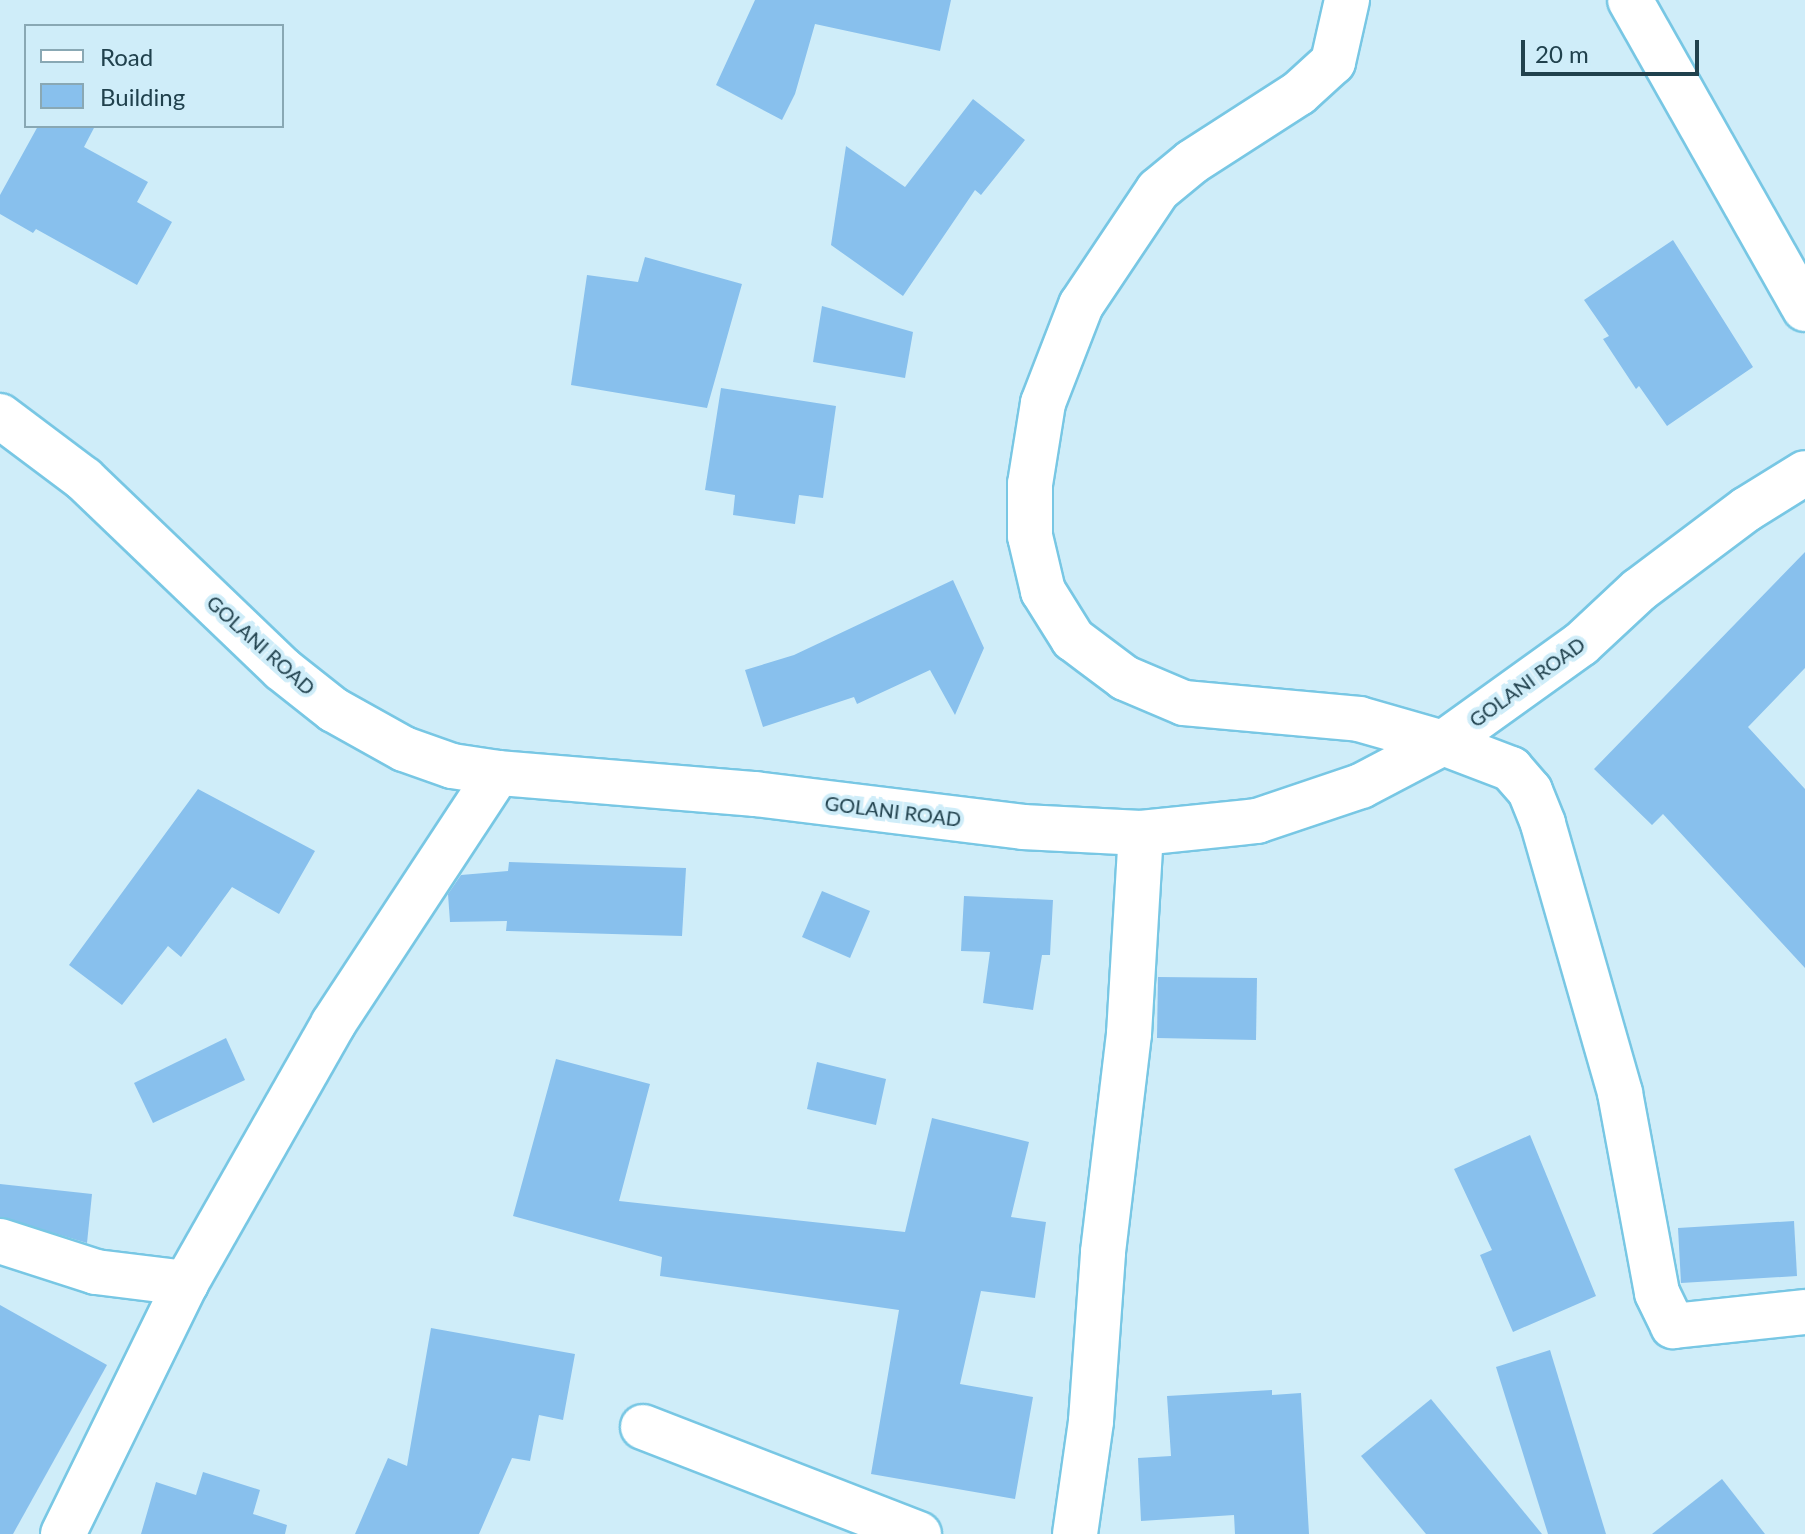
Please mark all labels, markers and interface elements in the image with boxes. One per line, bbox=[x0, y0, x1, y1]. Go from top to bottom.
legend bbox=[24, 24, 284, 128]
scale bar bbox=[1525, 24, 1703, 74]
text: 20 m bbox=[1535, 39, 1589, 68]
text: Road bbox=[100, 42, 153, 71]
text: Building bbox=[100, 82, 185, 111]
street label: GOLANI ROAD bbox=[202, 590, 320, 700]
street label: GOLANI ROAD bbox=[1464, 632, 1590, 732]
street label: GOLANI ROAD bbox=[823, 791, 963, 831]

